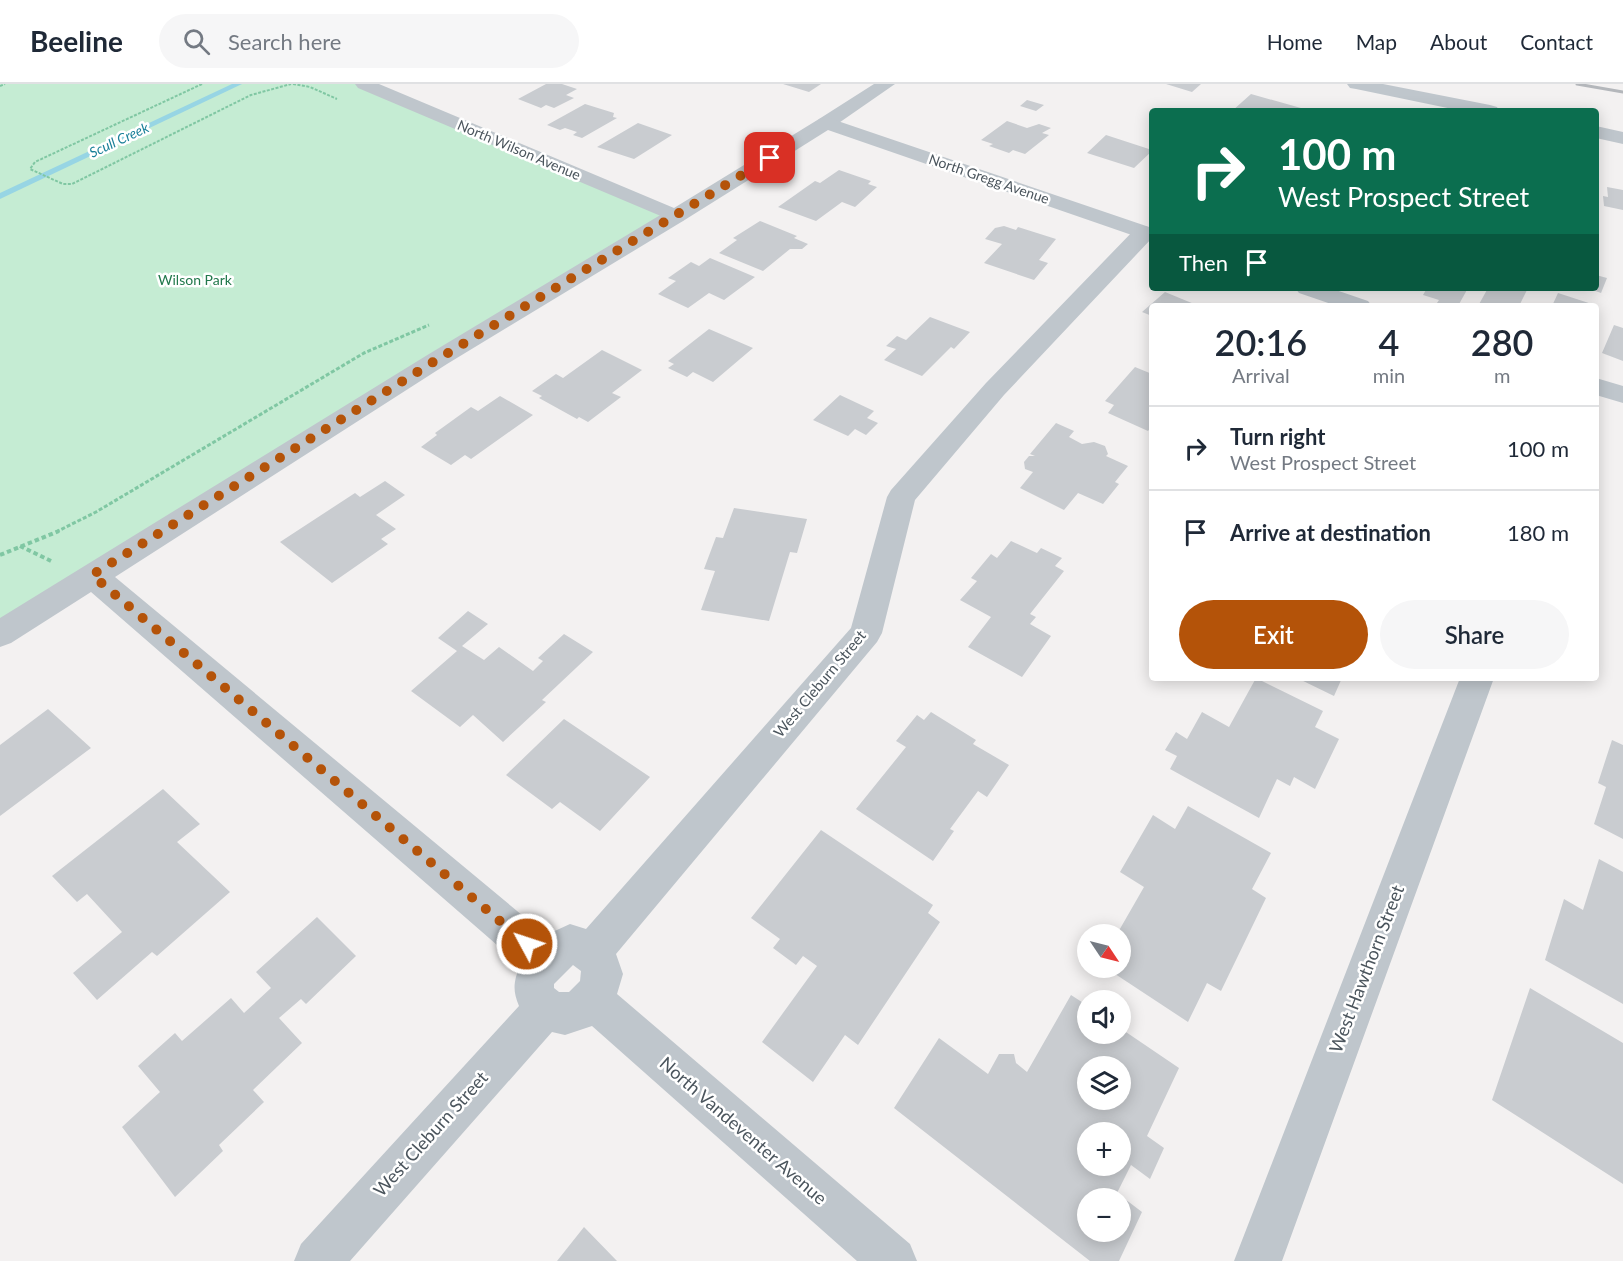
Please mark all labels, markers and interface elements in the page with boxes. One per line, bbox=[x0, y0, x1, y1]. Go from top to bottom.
search box bbox=[159, 14, 579, 68]
text: Beeline bbox=[30, 24, 123, 58]
icon: search bbox=[180, 25, 213, 58]
text: Search here bbox=[228, 28, 341, 55]
text: Home bbox=[1267, 29, 1323, 54]
text: Map bbox=[1356, 29, 1397, 54]
text: About bbox=[1430, 29, 1487, 54]
text: Contact bbox=[1520, 29, 1593, 54]
street label: North Wilson Avenue bbox=[455, 116, 583, 183]
water label: Scull Creek bbox=[86, 118, 152, 161]
text: 100 m bbox=[1278, 129, 1396, 179]
pin bbox=[744, 132, 795, 183]
icon: right bbox=[1179, 132, 1257, 210]
icon: arrive bbox=[753, 141, 786, 174]
street label: North Gregg Avenue bbox=[927, 150, 1052, 207]
text: West Prospect Street bbox=[1278, 180, 1529, 213]
icon: arrive bbox=[1240, 246, 1273, 279]
text: Then bbox=[1179, 249, 1228, 276]
park label: Wilson Park bbox=[158, 271, 233, 288]
text: 20:16 bbox=[1215, 320, 1307, 364]
text: 4 bbox=[1379, 320, 1399, 364]
text: 280 bbox=[1471, 320, 1533, 364]
text: Arrival bbox=[1232, 363, 1290, 387]
text: min bbox=[1373, 363, 1405, 387]
text: m bbox=[1494, 363, 1510, 387]
text: Turn right bbox=[1230, 423, 1325, 450]
icon: right bbox=[1179, 432, 1212, 465]
text: 100 m bbox=[1507, 435, 1569, 462]
text: West Prospect Street bbox=[1230, 450, 1416, 474]
icon: arrive bbox=[1179, 516, 1212, 549]
text: Arrive at destination bbox=[1230, 519, 1431, 546]
text: 180 m bbox=[1507, 519, 1569, 546]
button: Exit bbox=[1179, 600, 1368, 669]
button: Share bbox=[1380, 600, 1569, 669]
street label: West Cleburn Street bbox=[769, 626, 870, 740]
street label: West Hawthorn Street bbox=[1324, 881, 1408, 1056]
position arrow bbox=[495, 912, 559, 976]
north arrow bbox=[1077, 924, 1131, 978]
map controls bbox=[1077, 924, 1131, 1242]
button: sound bbox=[1077, 990, 1131, 1044]
street label: North Vandeventer Avenue bbox=[656, 1052, 832, 1209]
button: layers bbox=[1077, 1056, 1131, 1110]
street label: West Cleburn Street bbox=[368, 1066, 492, 1200]
button: + bbox=[1077, 1122, 1131, 1176]
button: − bbox=[1077, 1188, 1131, 1242]

